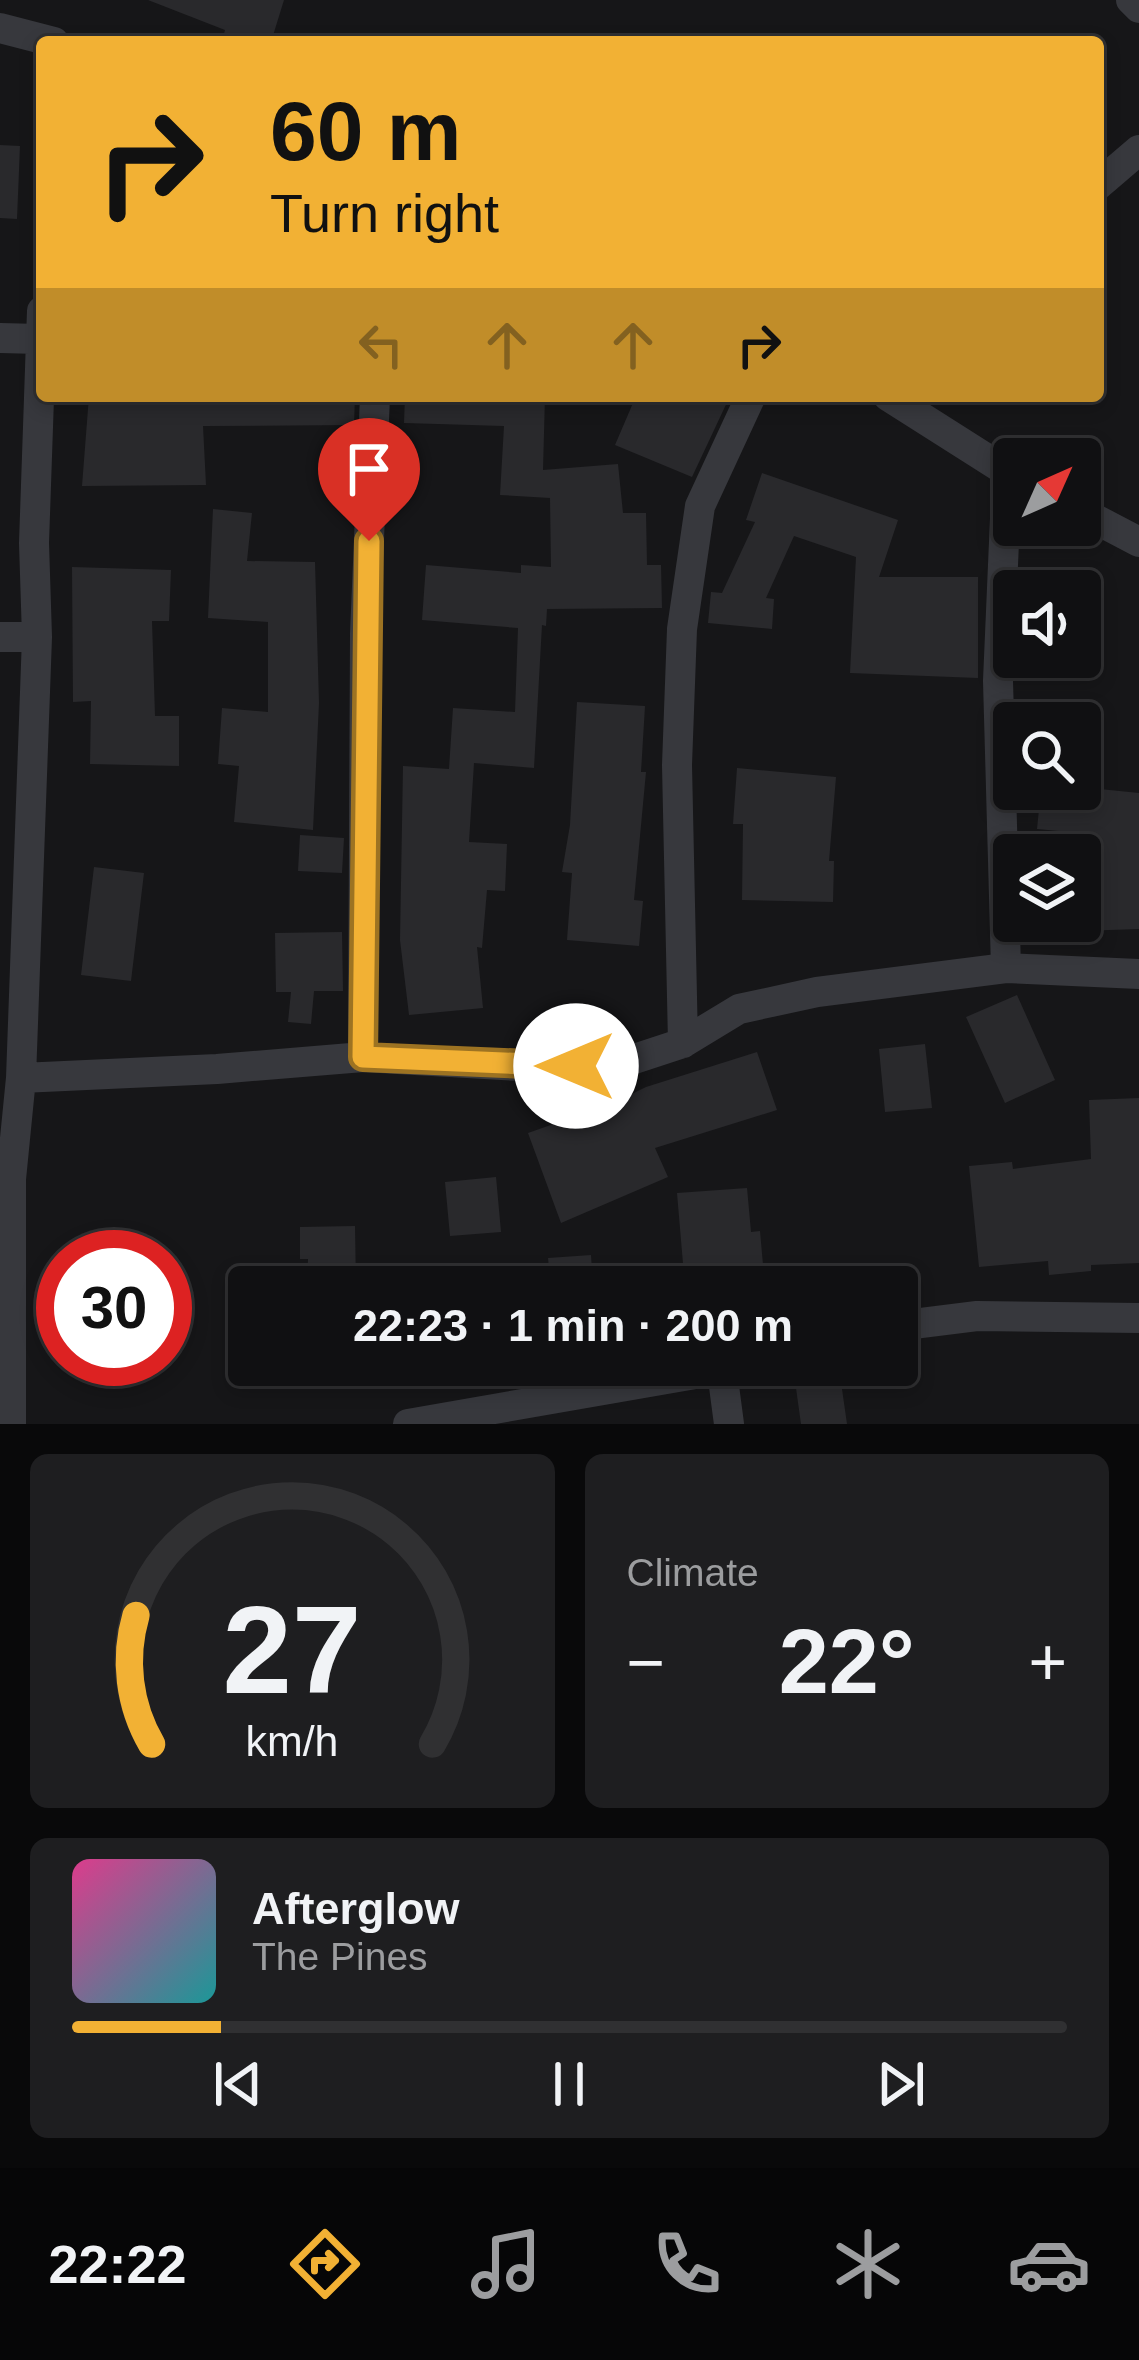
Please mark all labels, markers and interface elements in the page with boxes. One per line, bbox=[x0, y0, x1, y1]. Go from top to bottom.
icon: right bbox=[72, 84, 228, 240]
text: 60 m bbox=[270, 84, 461, 178]
text: Turn right bbox=[270, 183, 499, 243]
icon: left bbox=[348, 312, 414, 378]
icon: ahead bbox=[474, 312, 540, 378]
icon: ahead bbox=[600, 312, 666, 378]
icon: right bbox=[726, 312, 792, 378]
pin bbox=[318, 418, 420, 541]
icon: arrive bbox=[336, 436, 402, 502]
north arrow bbox=[993, 438, 1101, 546]
map controls bbox=[993, 438, 1101, 942]
button: sound bbox=[993, 570, 1101, 678]
button: search bbox=[993, 702, 1101, 810]
button: layers bbox=[993, 834, 1101, 942]
position arrow bbox=[513, 1003, 639, 1129]
speed limit sign: 30 bbox=[36, 1230, 192, 1386]
text: 22:23 · 1 min · 200 m bbox=[353, 1300, 793, 1351]
text: Climate bbox=[627, 1551, 759, 1594]
text: 27 bbox=[223, 1580, 362, 1719]
text: 22° bbox=[779, 1612, 915, 1712]
text: − bbox=[627, 1625, 665, 1699]
text: + bbox=[1028, 1625, 1067, 1699]
text: km/h bbox=[246, 1717, 339, 1765]
text: Afterglow bbox=[252, 1883, 460, 1934]
text: The Pines bbox=[252, 1935, 428, 1978]
icon: previous bbox=[205, 2051, 271, 2117]
icon: pause bbox=[536, 2051, 602, 2117]
icon: next bbox=[868, 2051, 934, 2117]
icon: directions bbox=[283, 2222, 367, 2306]
icon: music bbox=[464, 2222, 548, 2306]
icon: phone bbox=[645, 2222, 729, 2306]
icon: climate bbox=[826, 2222, 910, 2306]
icon: car bbox=[1007, 2222, 1091, 2306]
text: 22:22 bbox=[48, 2234, 187, 2294]

